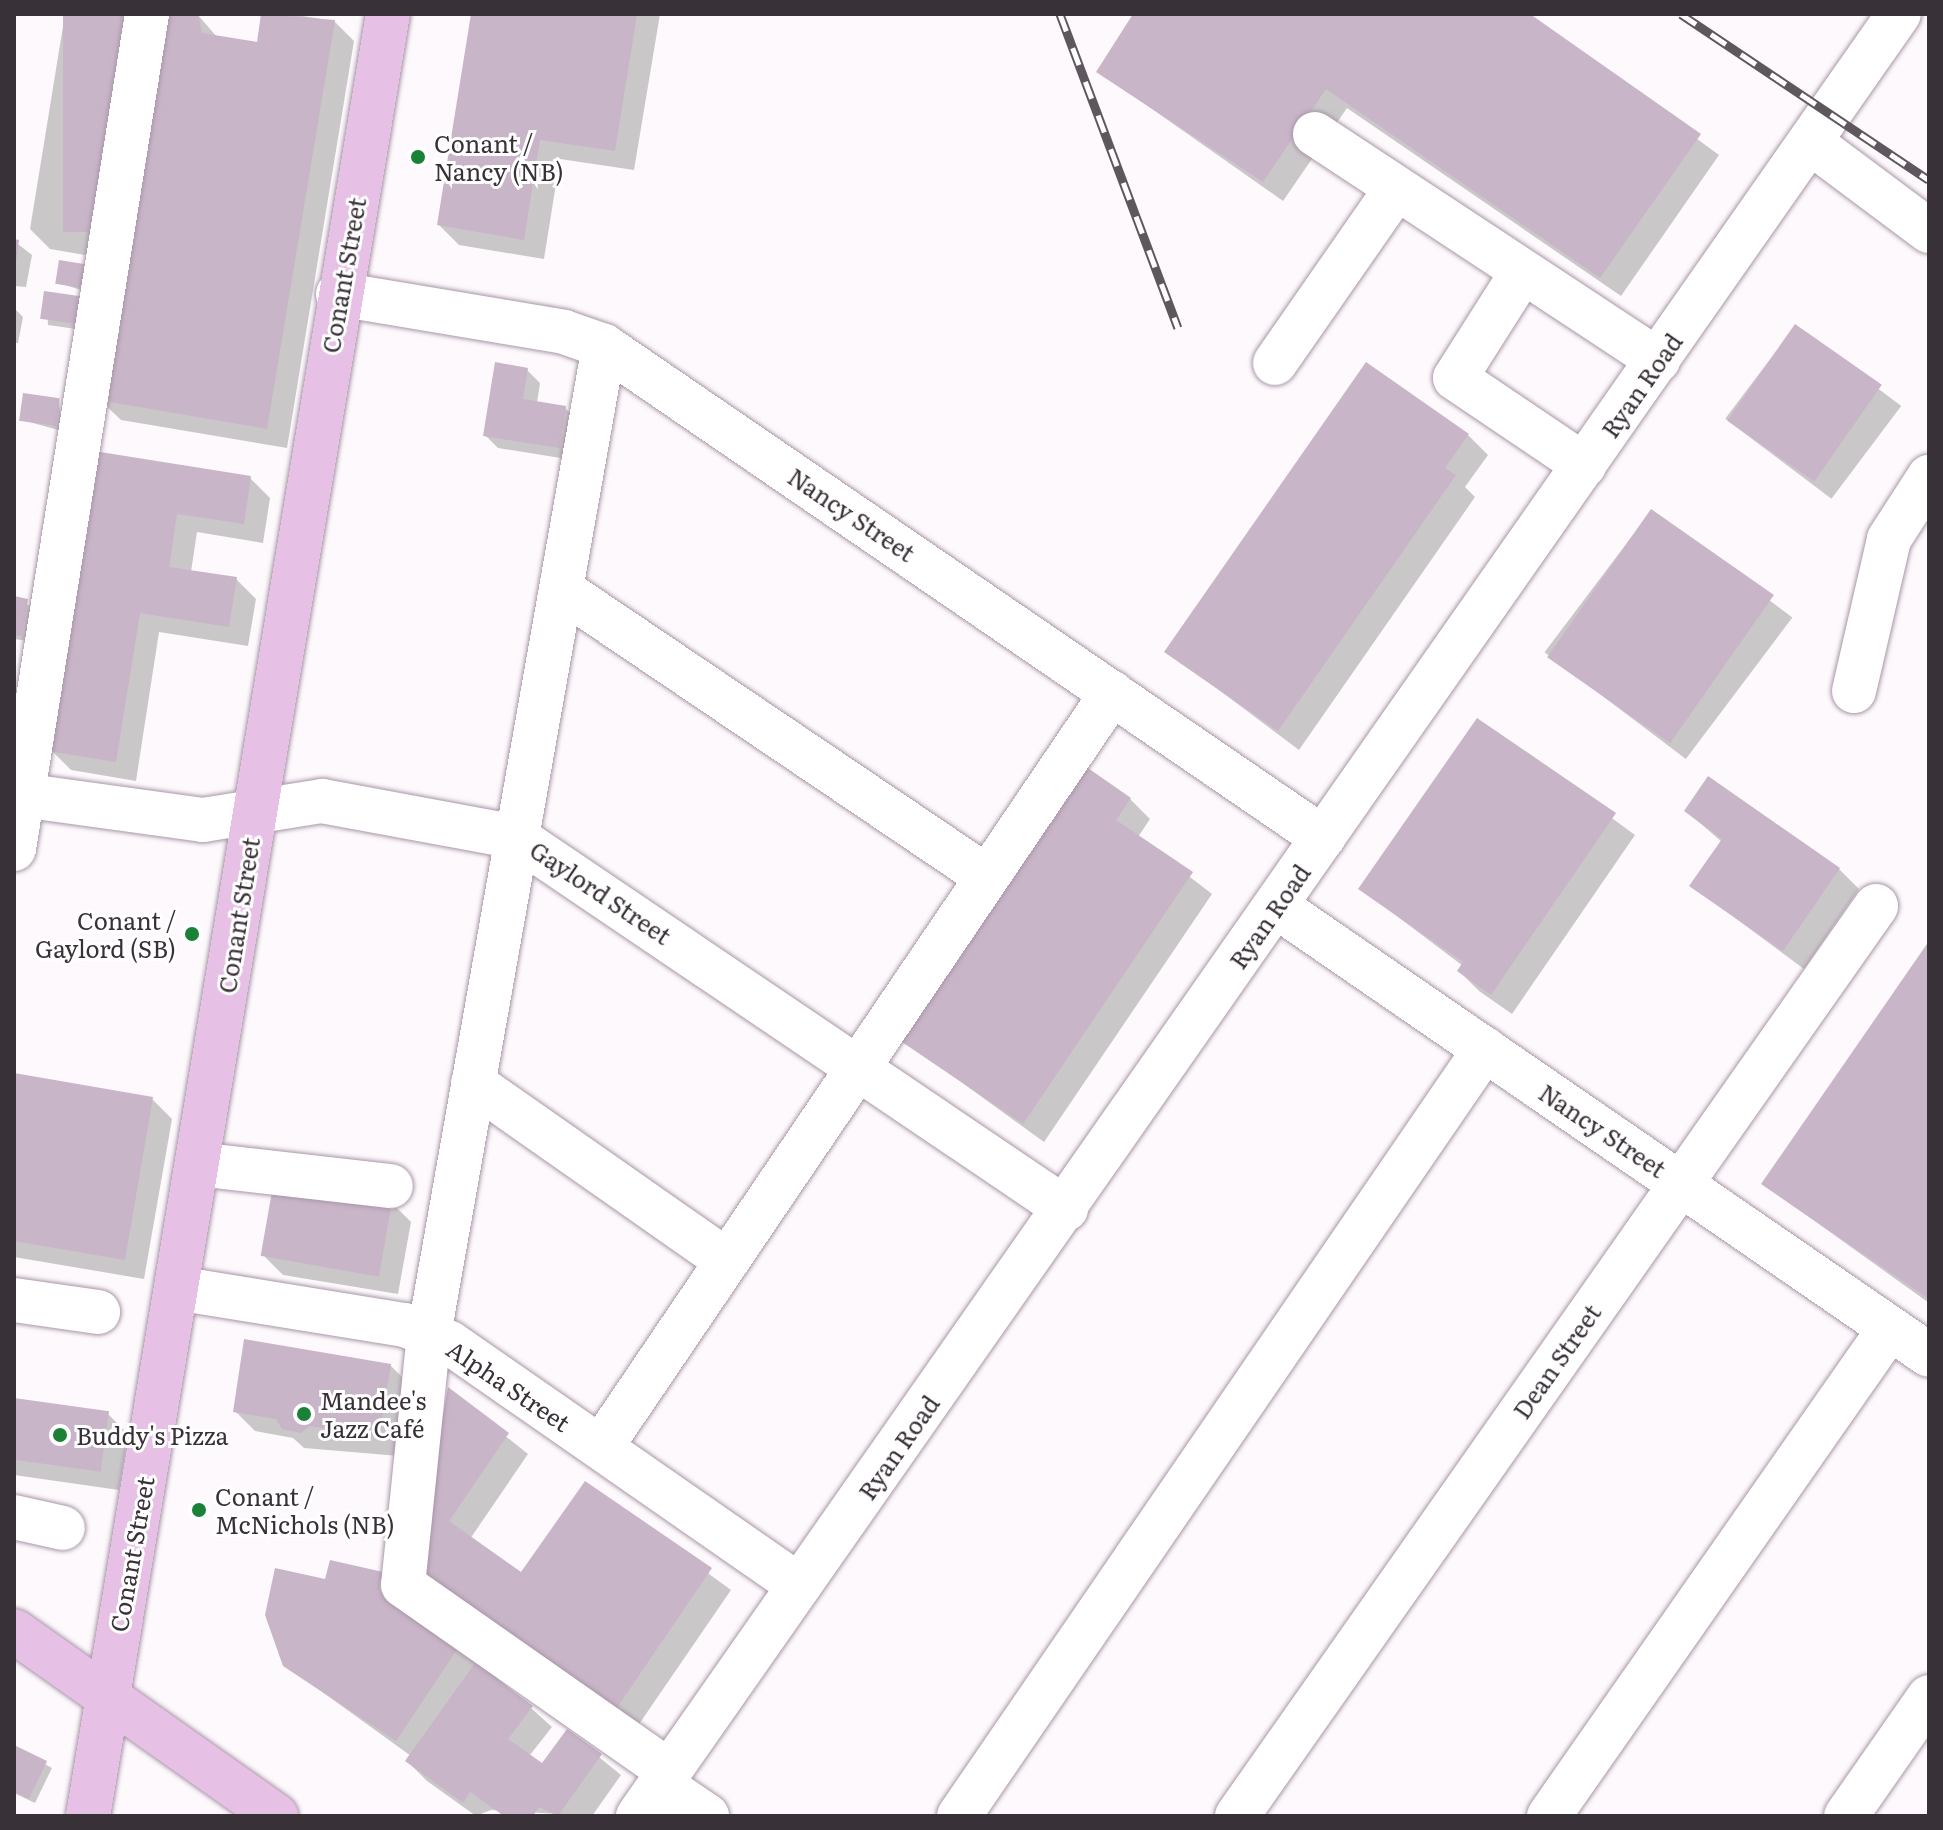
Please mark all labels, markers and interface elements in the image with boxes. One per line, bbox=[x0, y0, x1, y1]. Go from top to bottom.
place label: Conant / Nancy (NB) bbox=[434, 129, 564, 185]
marker: Conant / Nancy (NB) bbox=[409, 148, 427, 166]
street label: Conant Street bbox=[315, 195, 371, 355]
street label: Ryan Road bbox=[1595, 327, 1687, 443]
street label: Nancy Street bbox=[783, 461, 921, 567]
street label: Gaylord Street bbox=[525, 834, 677, 950]
street label: Conant Street bbox=[211, 835, 265, 995]
street label: Ryan Road bbox=[1223, 858, 1315, 974]
place label: Conant / Gaylord (SB) bbox=[35, 906, 176, 962]
marker: Conant / Gaylord (SB) bbox=[183, 925, 201, 943]
street label: Nancy Street bbox=[1534, 1077, 1672, 1183]
street label: Dean Street bbox=[1506, 1298, 1606, 1424]
street label: Alpha Street bbox=[442, 1333, 576, 1437]
place label: Mandee's Jazz Café bbox=[320, 1386, 426, 1442]
street label: Ryan Road bbox=[852, 1389, 944, 1505]
marker: Mandee's Jazz Café bbox=[295, 1405, 313, 1423]
place label: Buddy's Pizza bbox=[76, 1421, 228, 1449]
marker: Buddy's Pizza bbox=[51, 1426, 69, 1444]
street label: Conant Street bbox=[103, 1474, 159, 1634]
place label: Conant / McNichols (NB) bbox=[215, 1482, 395, 1538]
marker: Conant / McNichols (NB) bbox=[190, 1501, 208, 1519]

